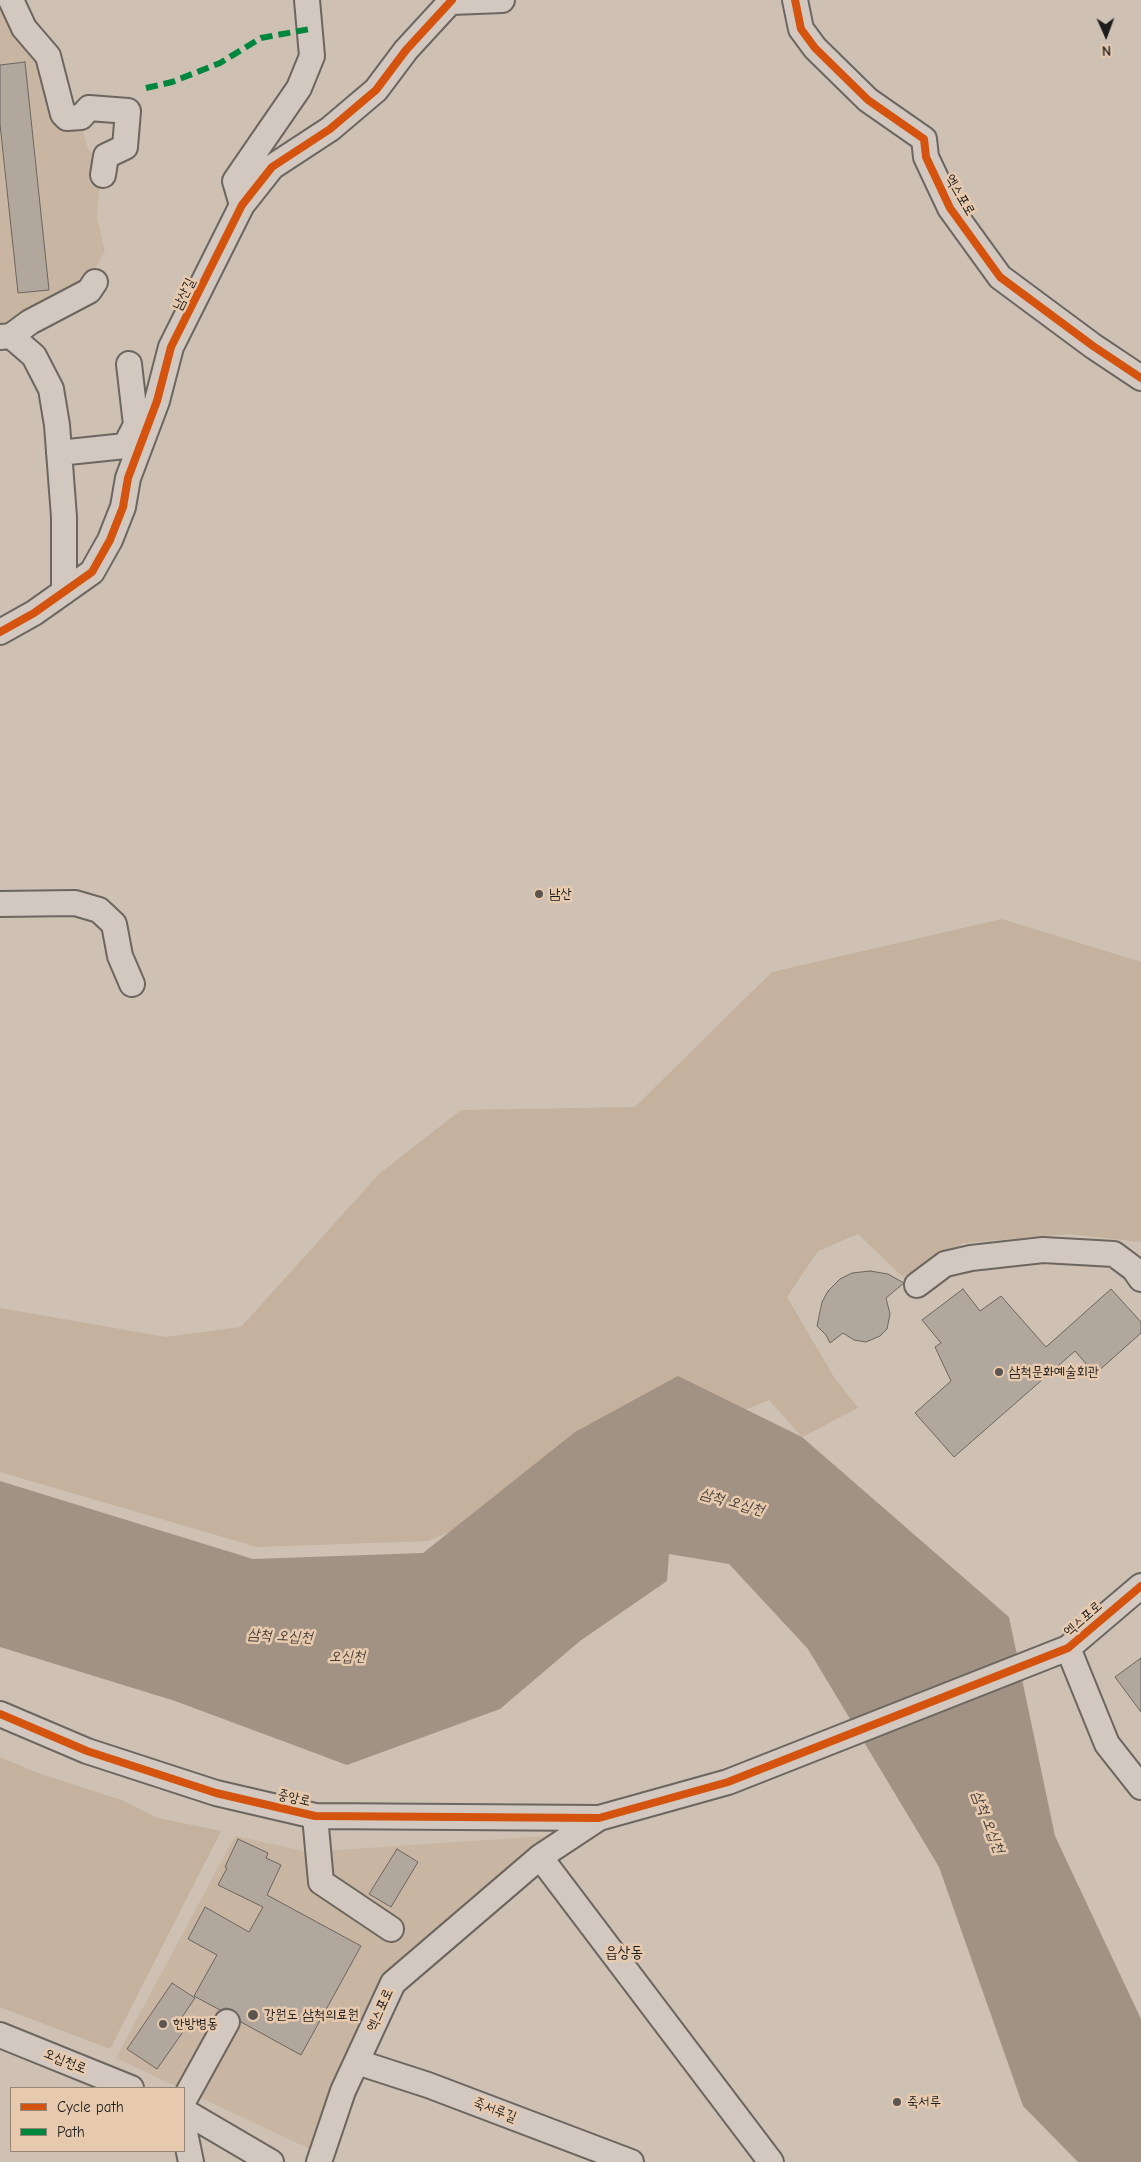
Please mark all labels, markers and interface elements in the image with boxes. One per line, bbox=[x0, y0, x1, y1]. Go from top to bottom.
north arrow bbox=[1081, 10, 1131, 60]
text: N bbox=[1102, 42, 1111, 59]
street label: 엑스포로 bbox=[941, 171, 979, 219]
street label: 남산길 bbox=[169, 275, 199, 313]
place label: 남산 bbox=[549, 886, 572, 902]
marker: 남산 bbox=[533, 888, 545, 900]
place label: 삼척문화예술회관 bbox=[1009, 1364, 1099, 1380]
marker: 삼척문화예술회관 bbox=[993, 1366, 1005, 1378]
water label: 삼척 오십천 bbox=[698, 1484, 766, 1520]
street label: 엑스포로 bbox=[1060, 1598, 1106, 1640]
water label: 삼척 오십천 bbox=[247, 1625, 313, 1647]
water label: 오십천 bbox=[329, 1648, 365, 1666]
street label: 중앙로 bbox=[276, 1786, 312, 1810]
water label: 삼척 오십천 bbox=[968, 1788, 1008, 1856]
district label: 읍상동 bbox=[605, 1942, 643, 1962]
street label: 엑스포로 bbox=[363, 1986, 397, 2034]
place label: 강원도 삼척의료원 bbox=[264, 2007, 359, 2023]
marker: 강원도 삼척의료원 bbox=[246, 2008, 260, 2022]
place label: 한방병동 bbox=[173, 2016, 218, 2032]
marker: 한방병동 bbox=[157, 2018, 169, 2030]
street label: 오십천로 bbox=[41, 2045, 89, 2077]
legend bbox=[10, 2087, 185, 2152]
street label: 죽서루길 bbox=[471, 2094, 519, 2126]
place label: 죽서루 bbox=[907, 2094, 941, 2110]
marker: 죽서루 bbox=[891, 2096, 903, 2108]
text: Cycle path bbox=[57, 2098, 124, 2116]
text: Path bbox=[57, 2123, 85, 2141]

